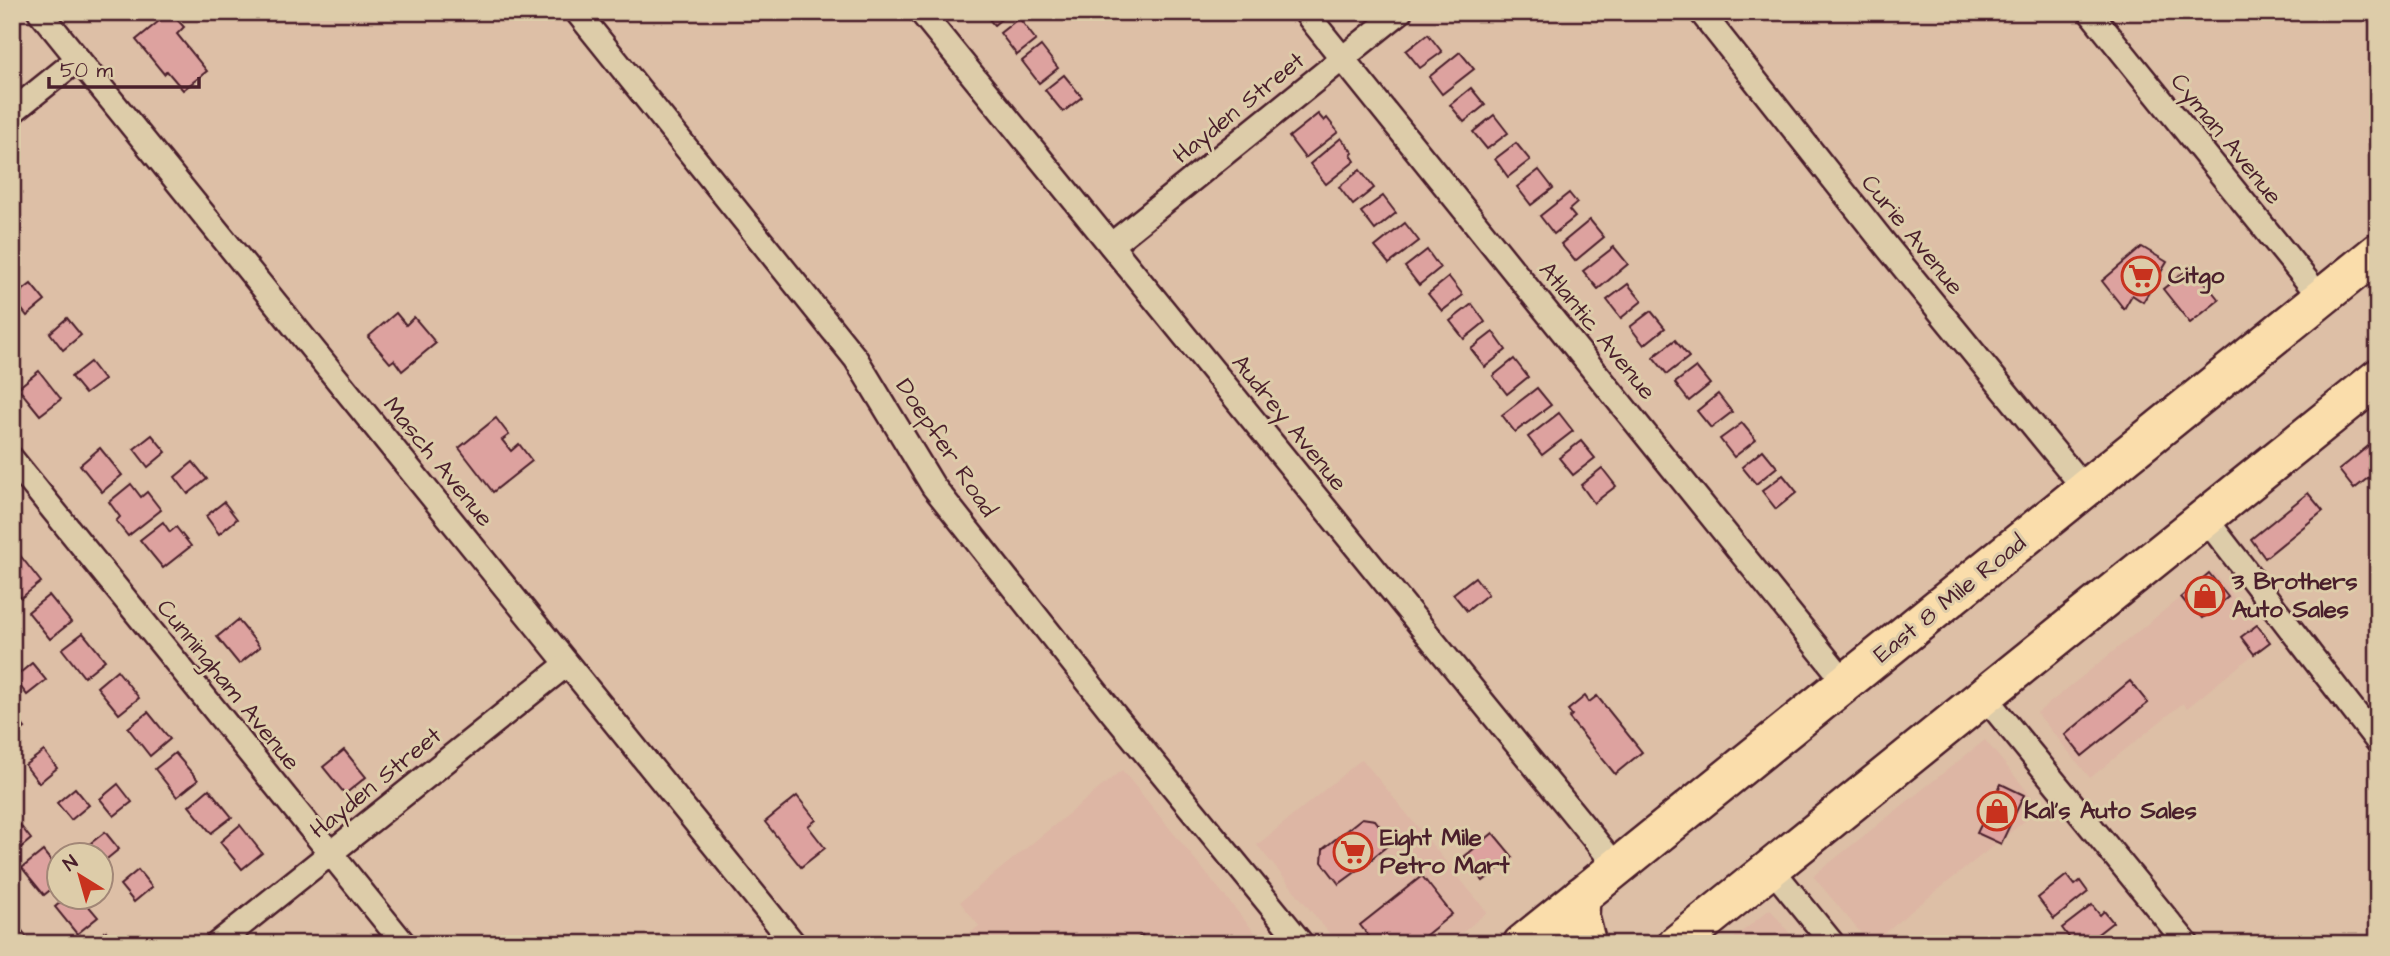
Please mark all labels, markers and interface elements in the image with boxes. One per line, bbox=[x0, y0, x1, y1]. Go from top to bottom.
street label: Hayden Street bbox=[1166, 44, 1313, 173]
scale bar bbox=[49, 46, 200, 90]
text: 50 m bbox=[60, 56, 114, 85]
street label: Cyman Avenue bbox=[2161, 66, 2290, 213]
street label: Curie Avenue bbox=[1853, 167, 1971, 303]
street label: Atlantic Avenue bbox=[1531, 255, 1663, 407]
supermarket icon: Citgo bbox=[2120, 255, 2162, 297]
place label: Citgo bbox=[2168, 259, 2225, 294]
street label: Audrey Avenue bbox=[1223, 347, 1355, 499]
street label: Doepfer Road bbox=[887, 372, 1005, 524]
street label: Masch Avenue bbox=[375, 390, 501, 534]
street label: East 8 Mile Road bbox=[1866, 527, 2034, 671]
place label: 3 Brothers Auto Sales bbox=[2231, 565, 2357, 627]
shop icon: 3 Brothers Auto Sales bbox=[2184, 575, 2226, 617]
street label: Cunningham Avenue bbox=[147, 592, 308, 779]
street label: Hayden Street bbox=[303, 719, 450, 848]
shop icon: Kal's Auto Sales bbox=[1976, 790, 2018, 832]
place label: Kal's Auto Sales bbox=[2024, 794, 2197, 828]
place label: Eight Mile Petro Mart bbox=[1380, 821, 1510, 883]
supermarket icon: Eight Mile Petro Mart bbox=[1332, 831, 1374, 873]
north arrow bbox=[46, 841, 116, 911]
text: N bbox=[58, 849, 84, 878]

